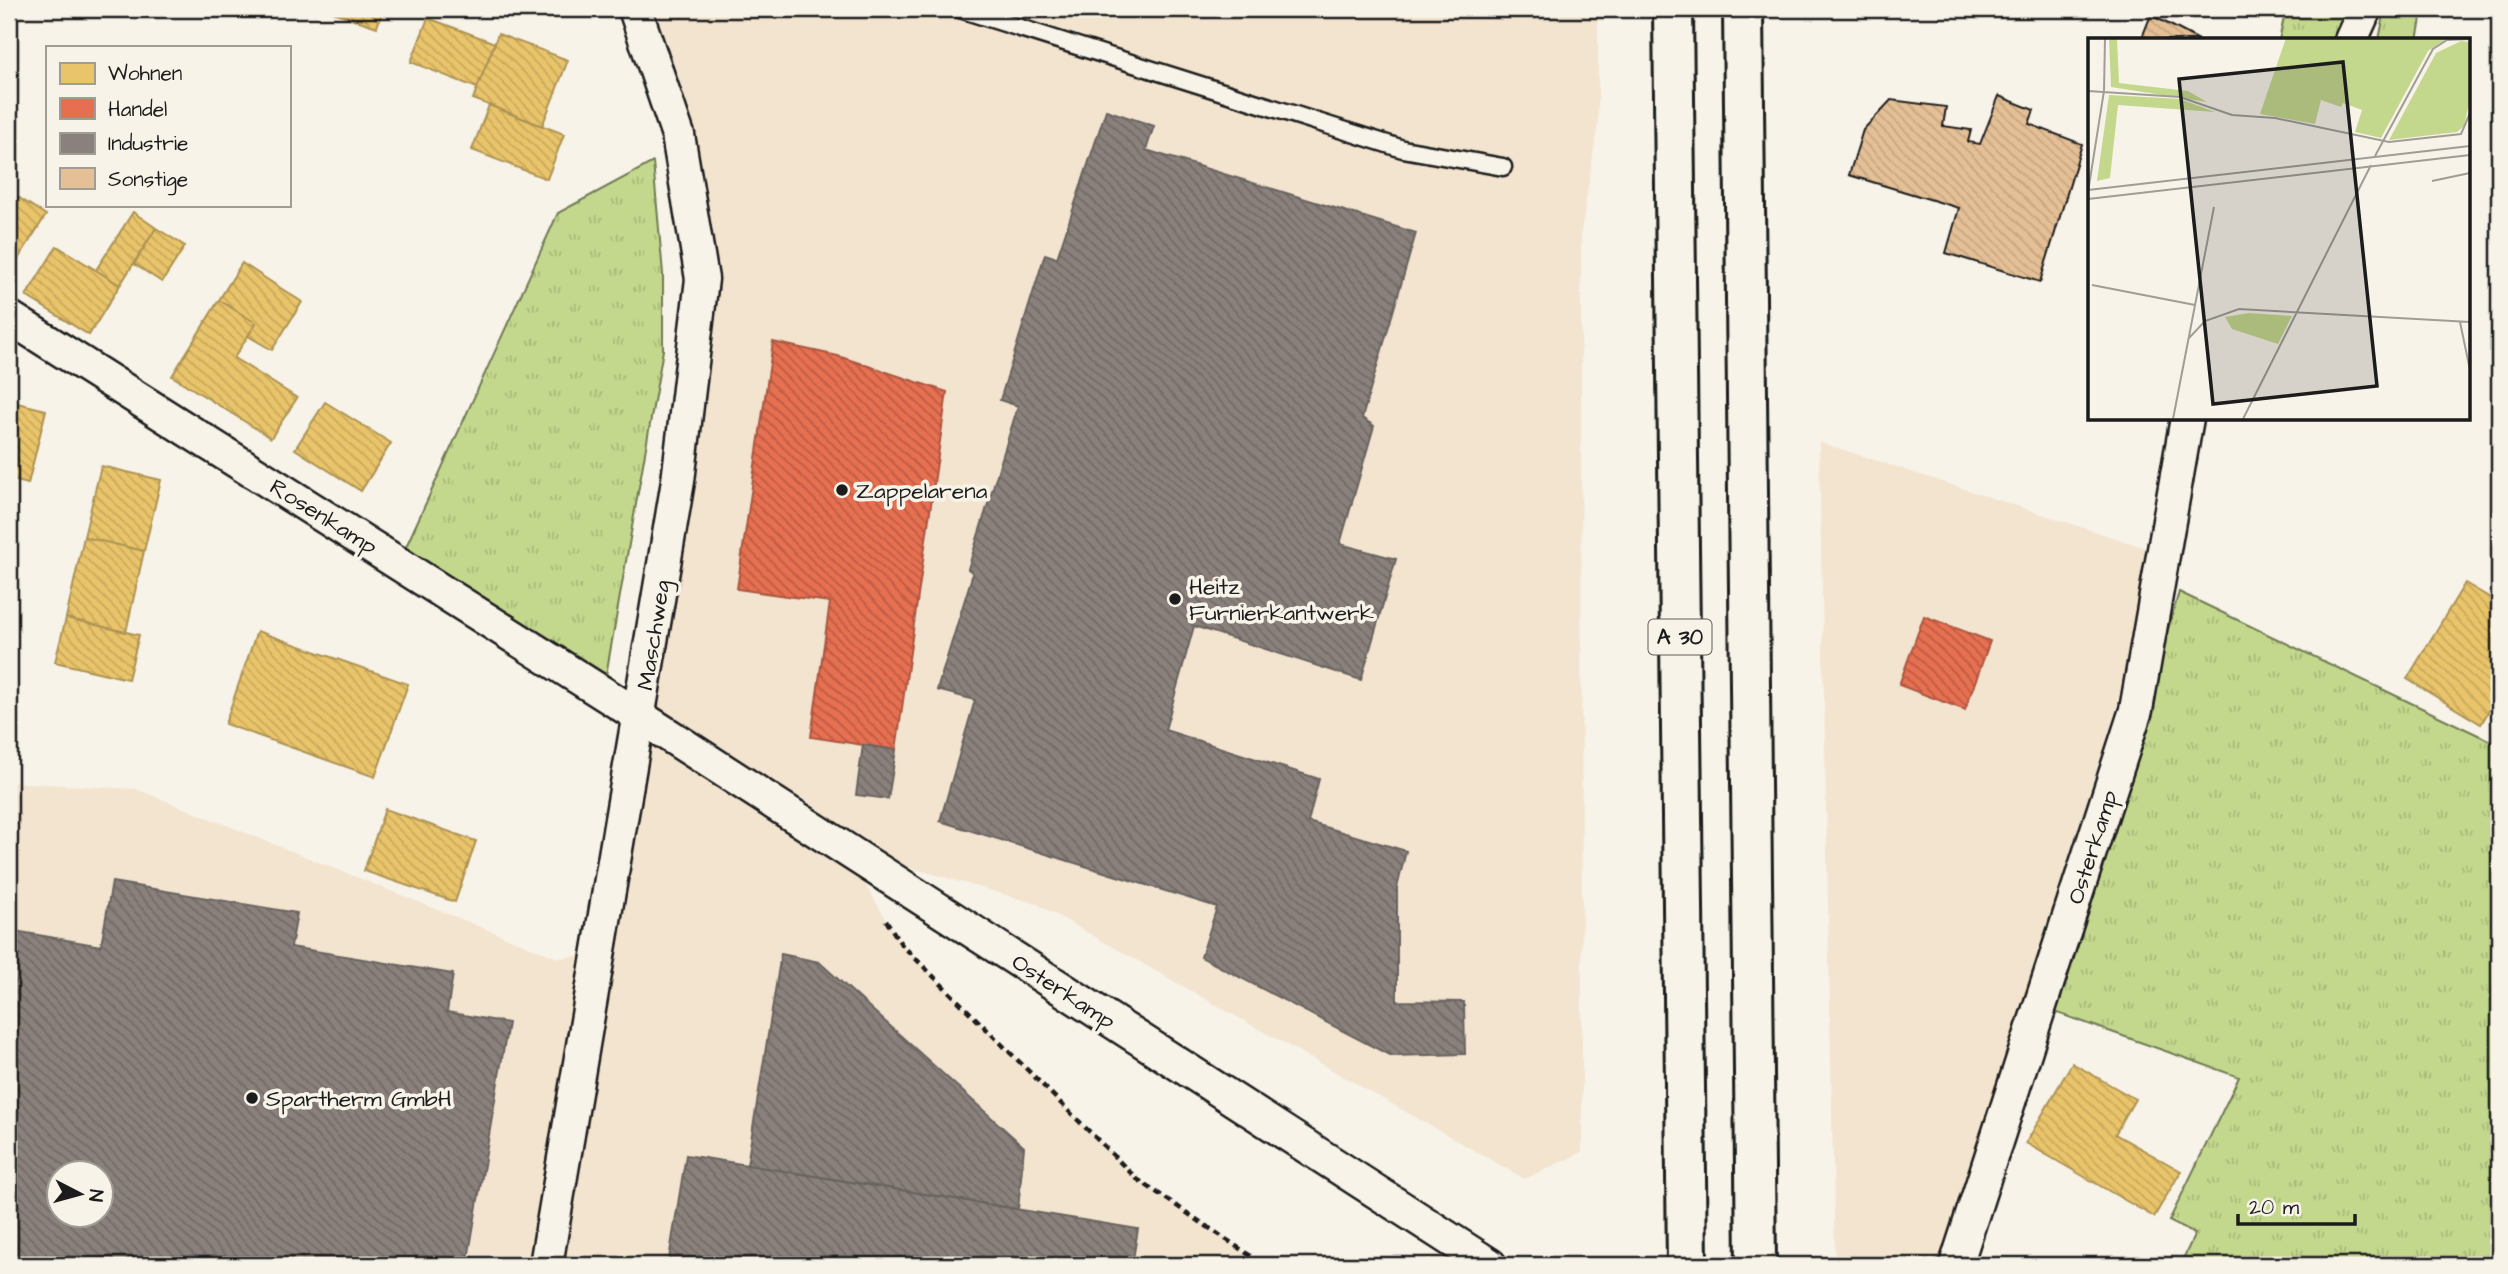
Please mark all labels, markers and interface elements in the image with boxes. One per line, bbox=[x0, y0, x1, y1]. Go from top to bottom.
inset map bbox=[2088, 38, 2470, 420]
legend bbox=[46, 46, 290, 206]
text: Wohnen bbox=[108, 59, 182, 88]
text: Handel bbox=[108, 95, 167, 124]
text: Industrie bbox=[108, 129, 188, 158]
text: Sonstige bbox=[108, 165, 188, 196]
street label: Rosenkamp bbox=[264, 471, 384, 563]
place label: Zappelarena bbox=[856, 475, 988, 507]
marker: Zappelarena bbox=[834, 482, 850, 498]
place label: Heitz Furnierkantwerk bbox=[1189, 571, 1374, 629]
street label: Maschweg bbox=[629, 578, 679, 693]
marker: Heitz Furnierkantwerk bbox=[1167, 591, 1183, 607]
road number: A 30 bbox=[1648, 620, 1712, 654]
street label: Osterkamp bbox=[2060, 786, 2126, 908]
street label: Osterkamp bbox=[1005, 946, 1122, 1037]
place label: Spartherm GmbH bbox=[266, 1083, 452, 1115]
marker: Spartherm GmbH bbox=[244, 1090, 260, 1106]
north arrow bbox=[46, 1158, 116, 1228]
scale bar bbox=[2238, 1183, 2356, 1227]
text: N bbox=[81, 1188, 109, 1203]
text: 20 m bbox=[2249, 1193, 2300, 1222]

